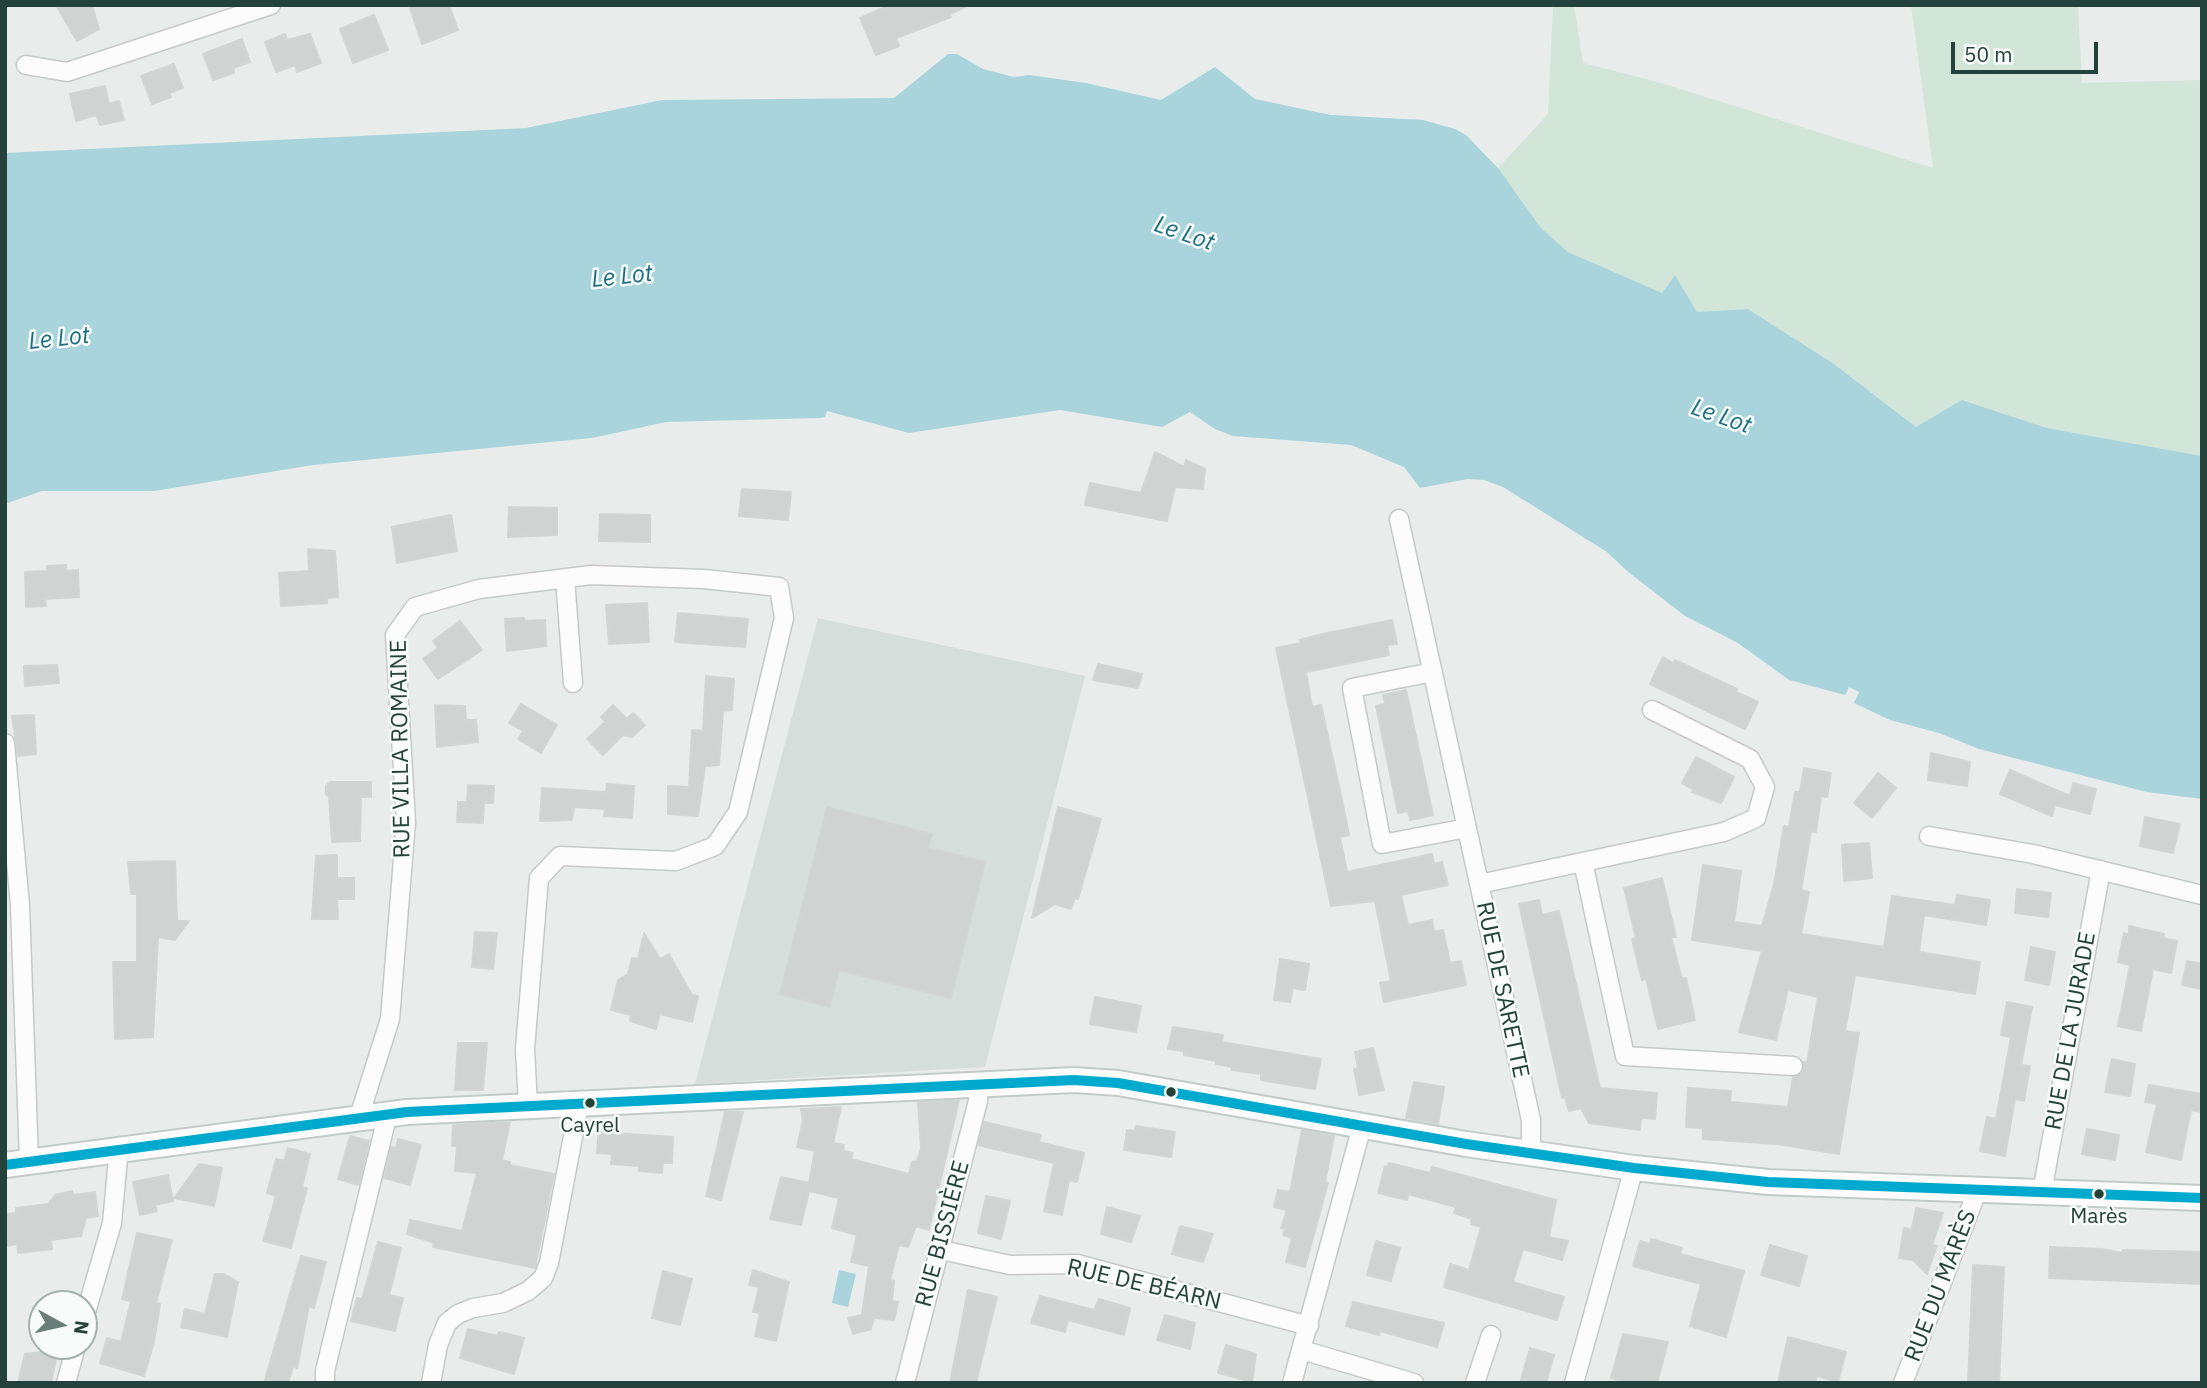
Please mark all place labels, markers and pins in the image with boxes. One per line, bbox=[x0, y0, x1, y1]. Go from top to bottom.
unlabelled marker bbox=[1164, 1085, 1178, 1099]
marker: Cayrel bbox=[583, 1096, 597, 1110]
place label: Cayrel bbox=[560, 1113, 620, 1139]
marker: Marès bbox=[2092, 1187, 2106, 1201]
place label: Marès bbox=[2070, 1204, 2128, 1230]

